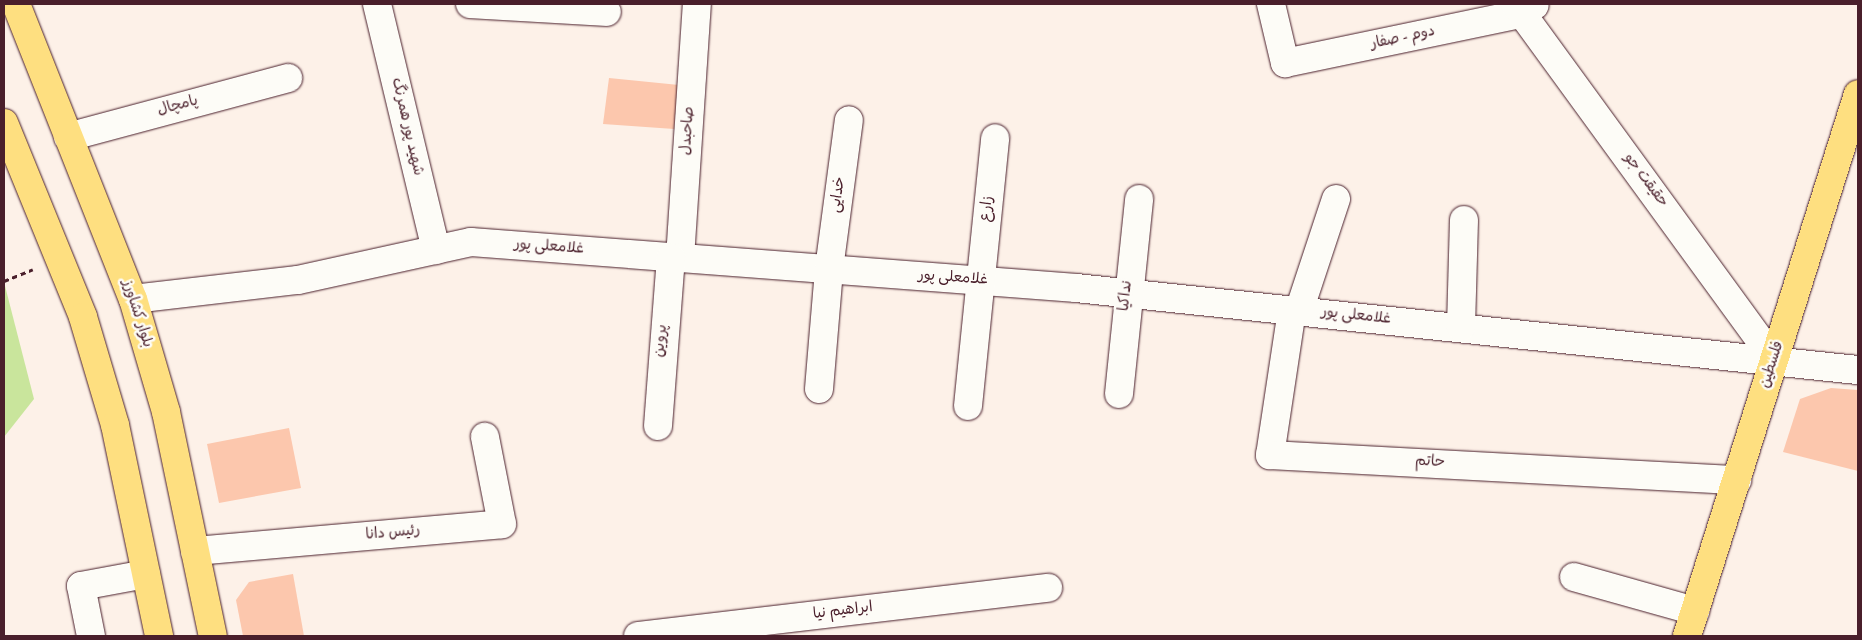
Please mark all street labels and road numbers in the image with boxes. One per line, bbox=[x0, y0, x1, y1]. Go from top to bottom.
street label: دوم - صفار bbox=[1369, 23, 1437, 55]
street label: شهید پور همرنگ bbox=[386, 76, 426, 178]
street label: پامچال bbox=[156, 93, 200, 121]
street label: صاحبدل bbox=[678, 106, 700, 156]
street label: حقیقت جو bbox=[1619, 151, 1671, 211]
street label: خدایی bbox=[828, 176, 850, 214]
street label: زارع bbox=[978, 195, 998, 223]
street label: غلامعلی پور bbox=[514, 237, 584, 259]
street label: غلامعلی پور bbox=[918, 268, 988, 290]
street label: بلوار کشاورز bbox=[117, 278, 155, 350]
street label: نداکیا bbox=[1116, 280, 1138, 312]
street label: غلامعلی پور bbox=[1320, 304, 1392, 330]
street label: پروین bbox=[651, 324, 673, 358]
street label: فلسطین bbox=[1757, 339, 1789, 391]
street label: حاتم bbox=[1415, 453, 1445, 473]
street label: رئیس دانا bbox=[365, 523, 421, 545]
street label: ابراهیم نیا bbox=[812, 599, 874, 625]

